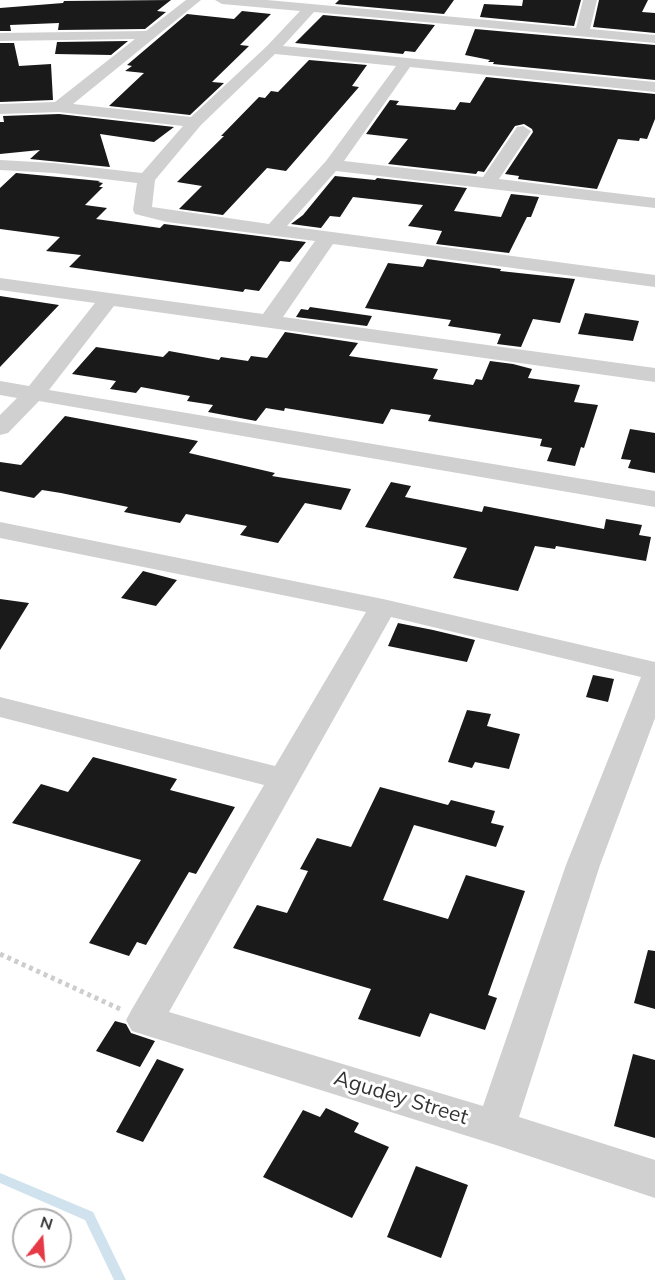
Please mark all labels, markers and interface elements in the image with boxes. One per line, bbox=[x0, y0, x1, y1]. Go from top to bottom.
street label: Agudey Street bbox=[331, 1066, 471, 1130]
north arrow bbox=[12, 1208, 72, 1268]
text: N bbox=[38, 1211, 55, 1234]

